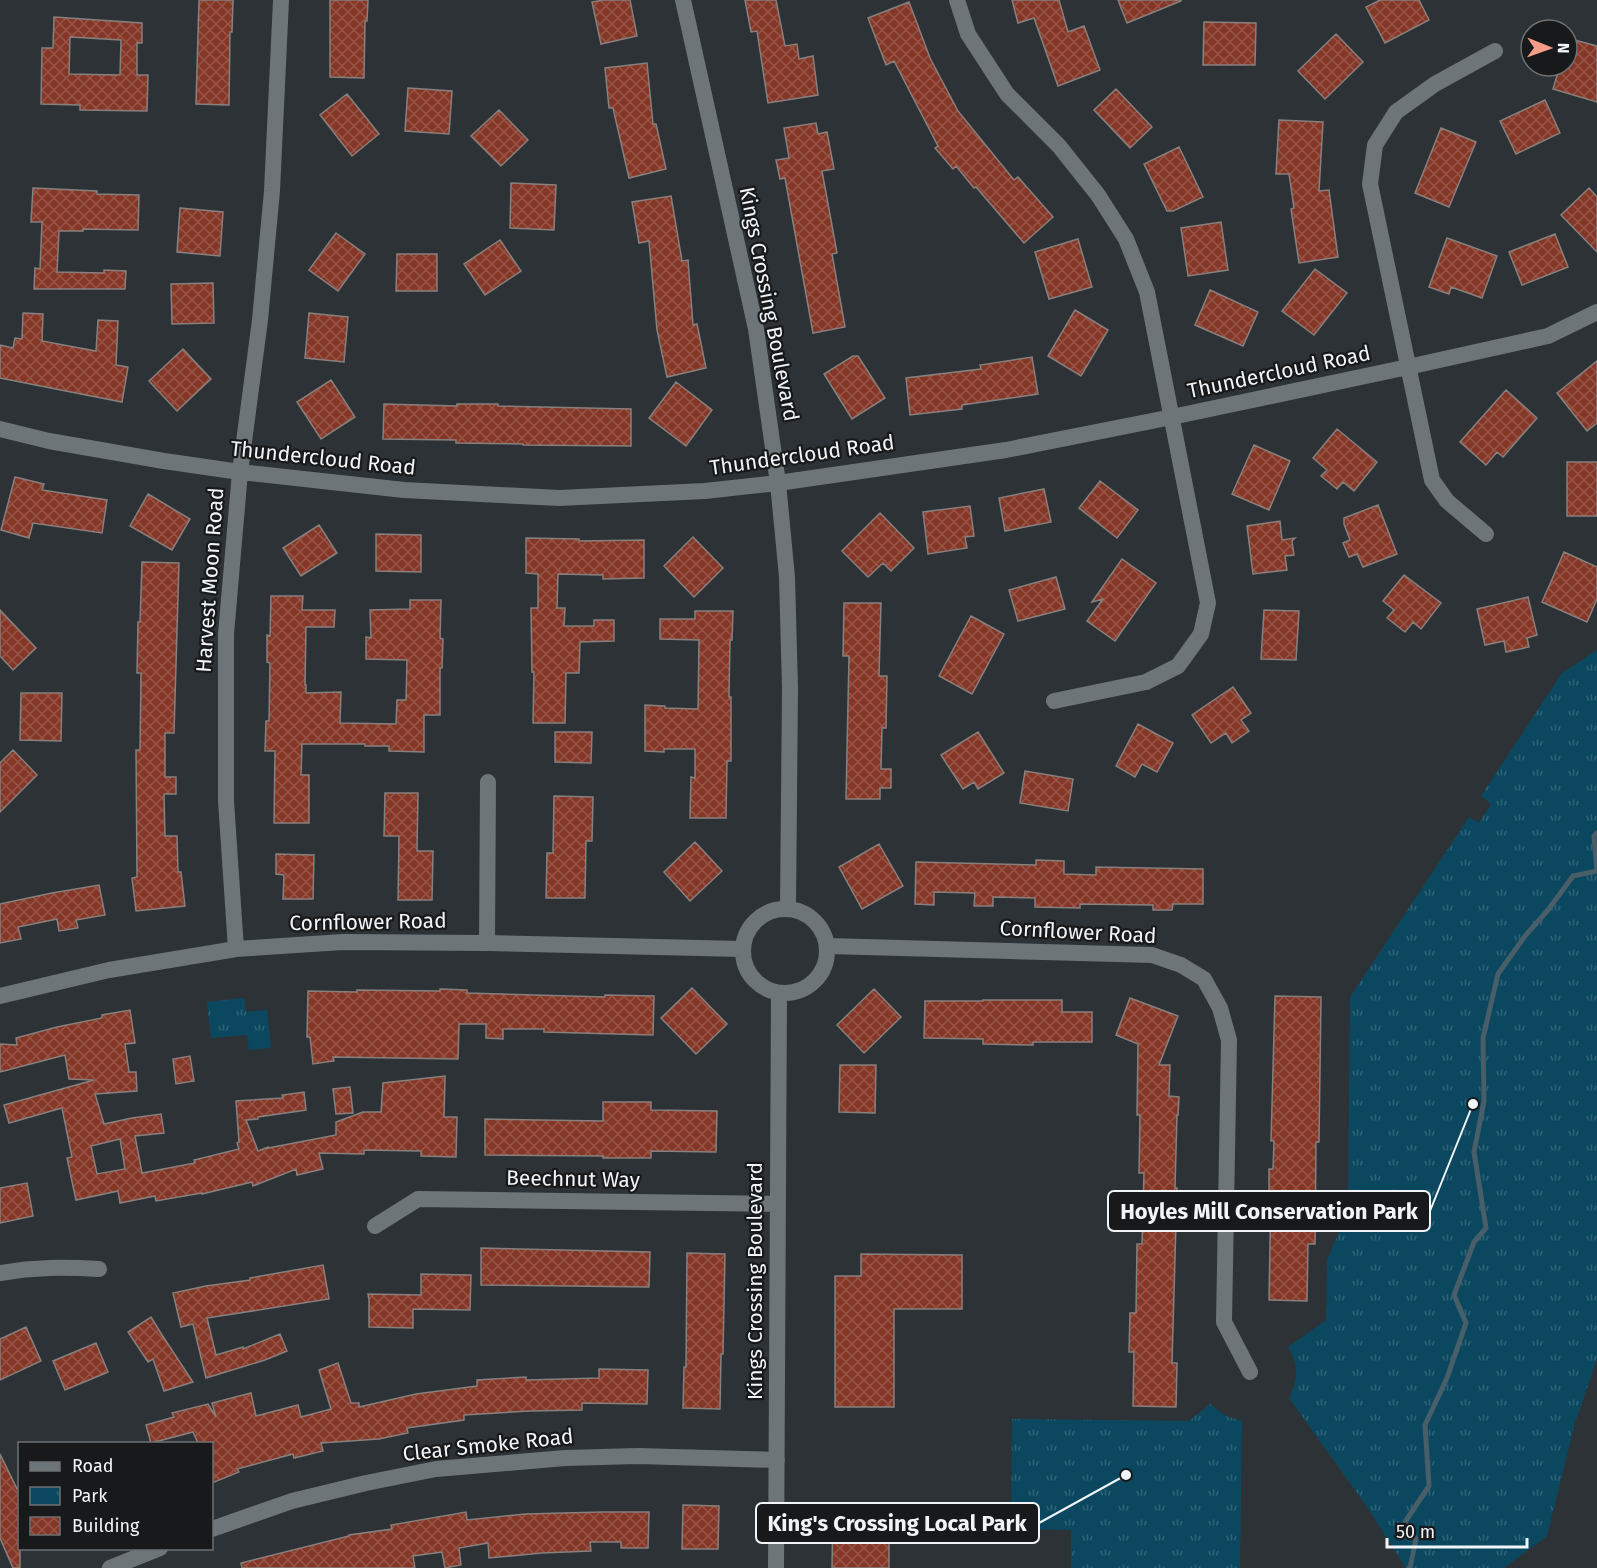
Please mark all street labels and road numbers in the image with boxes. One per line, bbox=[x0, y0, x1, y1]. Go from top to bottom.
street label: Kings Crossing Boulevard bbox=[734, 185, 804, 423]
street label: Thundercloud Road bbox=[1185, 340, 1373, 404]
street label: Thundercloud Road bbox=[708, 429, 896, 481]
street label: Thundercloud Road bbox=[229, 435, 417, 481]
street label: Harvest Moon Road bbox=[191, 487, 229, 673]
street label: Cornflower Road bbox=[289, 908, 447, 936]
street label: Cornflower Road bbox=[999, 915, 1157, 949]
street label: Kings Crossing Boulevard bbox=[742, 1162, 768, 1400]
street label: Beechnut Way bbox=[506, 1165, 641, 1193]
street label: Clear Smoke Road bbox=[401, 1423, 575, 1467]

